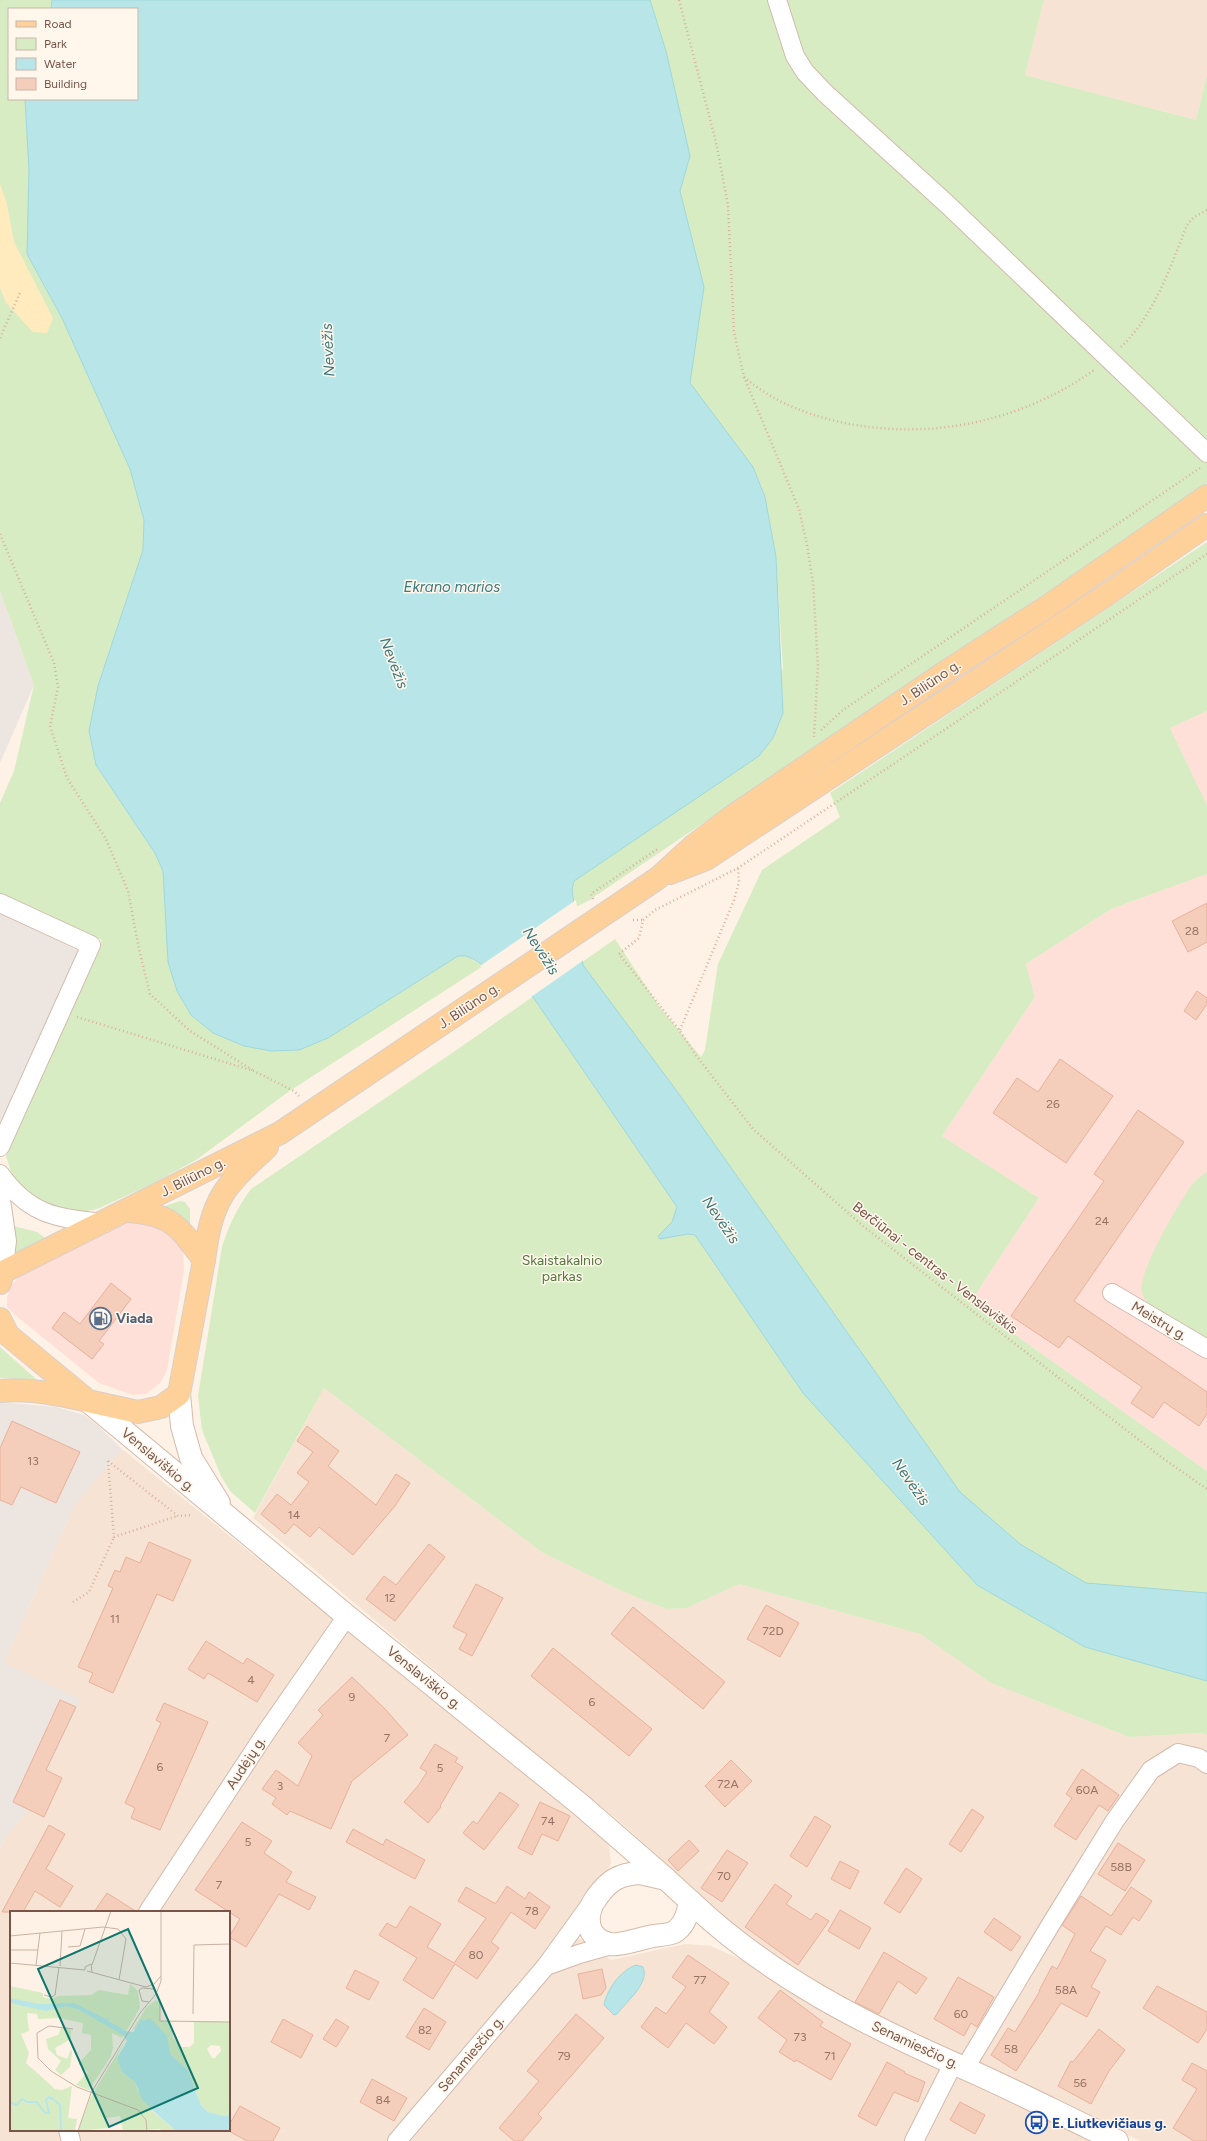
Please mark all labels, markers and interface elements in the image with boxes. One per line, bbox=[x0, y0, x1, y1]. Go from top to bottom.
legend bbox=[8, 8, 138, 100]
text: Road bbox=[44, 17, 72, 31]
text: Park bbox=[44, 37, 67, 51]
text: Water bbox=[44, 57, 76, 71]
text: Building bbox=[44, 77, 87, 91]
water label: Nevėžis bbox=[318, 323, 338, 377]
water label: Ekrano marios bbox=[404, 578, 500, 596]
water label: Nevėžis bbox=[376, 635, 412, 691]
street label: J. Biliūno g. bbox=[896, 656, 964, 710]
water label: Nevėžis bbox=[519, 924, 563, 978]
house number: 28 bbox=[1185, 924, 1199, 938]
street label: J. Biliūno g. bbox=[435, 979, 503, 1033]
house number: 26 bbox=[1046, 1097, 1060, 1111]
street label: J. Biliūno g. bbox=[158, 1153, 228, 1200]
water label: Nevėžis bbox=[699, 1193, 743, 1247]
street label: Berčiūnai - centras - Venslaviškis bbox=[849, 1198, 1021, 1338]
house number: 24 bbox=[1095, 1214, 1110, 1228]
park label: Skaistakalnio parkas bbox=[522, 1252, 602, 1285]
street label: Meistrų g. bbox=[1128, 1298, 1190, 1344]
fuel station icon: Viada bbox=[88, 1305, 114, 1331]
place label: Viada bbox=[116, 1310, 153, 1327]
street label: Venslaviškio g. bbox=[118, 1424, 198, 1496]
house number: 13 bbox=[27, 1454, 39, 1468]
water label: Nevėžis bbox=[888, 1455, 934, 1509]
house number: 14 bbox=[288, 1508, 301, 1522]
house number: 12 bbox=[384, 1591, 396, 1605]
house number: 11 bbox=[110, 1612, 120, 1626]
house number: 72D bbox=[762, 1624, 784, 1638]
street label: Venslaviškio g. bbox=[383, 1643, 465, 1713]
house number: 4 bbox=[247, 1673, 255, 1687]
house number: 9 bbox=[349, 1690, 356, 1704]
house number: 6 bbox=[589, 1695, 596, 1709]
house number: 7 bbox=[384, 1731, 391, 1745]
street label: Audėjų g. bbox=[223, 1733, 269, 1793]
house number: 6 bbox=[157, 1760, 164, 1774]
house number: 5 bbox=[437, 1761, 444, 1775]
house number: 72A bbox=[717, 1777, 739, 1791]
house number: 3 bbox=[277, 1779, 283, 1793]
house number: 60A bbox=[1076, 1783, 1098, 1797]
house number: 74 bbox=[541, 1814, 555, 1828]
house number: 5 bbox=[245, 1835, 252, 1849]
house number: 58B bbox=[1110, 1860, 1132, 1874]
house number: 70 bbox=[717, 1869, 731, 1883]
house number: 7 bbox=[216, 1878, 223, 1892]
house number: 78 bbox=[525, 1904, 539, 1918]
inset map bbox=[10, 1911, 230, 2131]
house number: 80 bbox=[468, 1948, 484, 1962]
house number: 77 bbox=[694, 1973, 707, 1987]
house number: 58A bbox=[1055, 1983, 1077, 1997]
house number: 60 bbox=[954, 2007, 969, 2021]
street label: Senamiesčio g. bbox=[434, 2012, 508, 2095]
street label: Senamiesčio g. bbox=[869, 2017, 961, 2073]
house number: 82 bbox=[418, 2023, 432, 2037]
house number: 73 bbox=[794, 2030, 806, 2044]
house number: 58 bbox=[1004, 2042, 1018, 2056]
house number: 79 bbox=[557, 2049, 571, 2063]
house number: 71 bbox=[824, 2049, 836, 2063]
house number: 56 bbox=[1073, 2076, 1087, 2090]
house number: 84 bbox=[376, 2093, 391, 2107]
bus stop icon: E. Liutkevičiaus g. bbox=[1024, 2110, 1050, 2136]
place label: E. Liutkevičiaus g. bbox=[1052, 2115, 1166, 2132]

